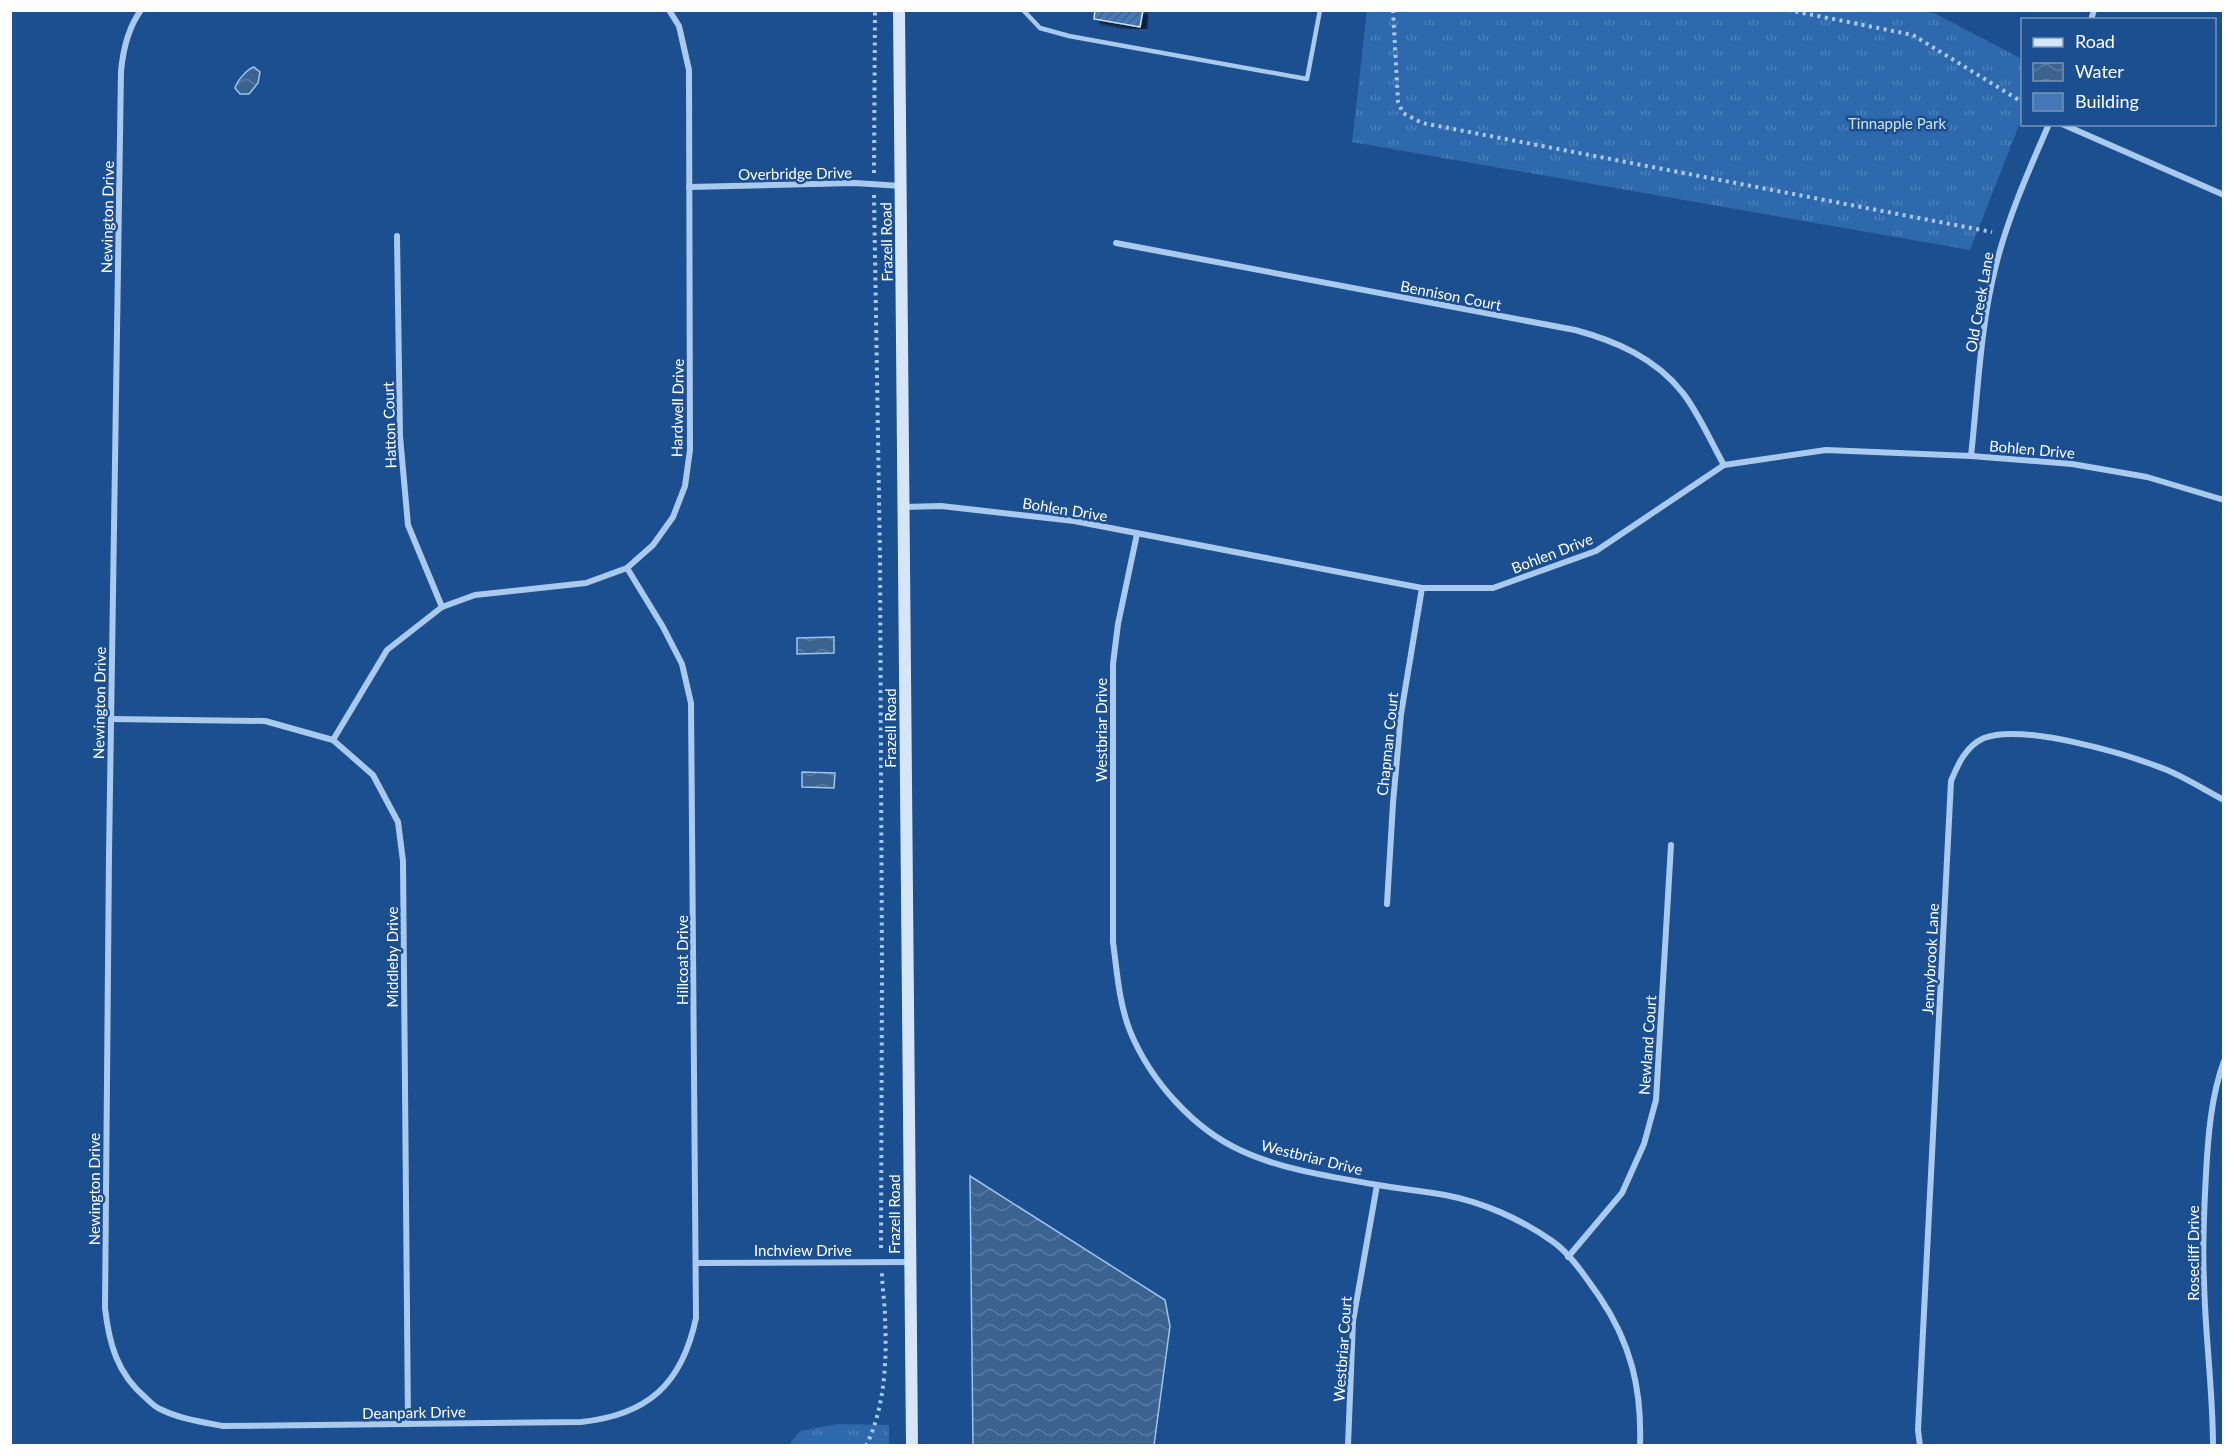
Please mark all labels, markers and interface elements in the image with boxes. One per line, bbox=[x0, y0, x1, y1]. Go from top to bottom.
legend bbox=[2021, 18, 2216, 126]
text: Road bbox=[2075, 30, 2115, 52]
text: Water bbox=[2075, 60, 2124, 82]
text: Building bbox=[2075, 90, 2139, 112]
park label: Tinnapple Park bbox=[1848, 114, 1946, 132]
street label: Newington Drive bbox=[97, 161, 117, 273]
street label: Overbridge Drive bbox=[738, 163, 852, 183]
street label: Frazell Road bbox=[876, 202, 896, 282]
street label: Old Creek Lane bbox=[1961, 250, 1997, 354]
street label: Bennison Court bbox=[1399, 276, 1504, 314]
street label: Hardwell Drive bbox=[667, 359, 687, 457]
street label: Hatton Court bbox=[378, 381, 400, 469]
street label: Bohlen Drive bbox=[1988, 436, 2076, 462]
street label: Bohlen Drive bbox=[1021, 493, 1109, 525]
street label: Bohlen Drive bbox=[1509, 529, 1595, 577]
street label: Newington Drive bbox=[89, 647, 109, 759]
street label: Westbriar Drive bbox=[1092, 678, 1110, 782]
street label: Frazell Road bbox=[881, 688, 899, 768]
street label: Chapman Court bbox=[1373, 691, 1401, 797]
street label: Jennybrook Lane bbox=[1918, 903, 1942, 1015]
street label: Middleby Drive bbox=[383, 907, 401, 1007]
street label: Hillcoat Drive bbox=[673, 915, 691, 1005]
street label: Newland Court bbox=[1635, 994, 1660, 1096]
street label: Newington Drive bbox=[85, 1133, 103, 1245]
street label: Westbriar Drive bbox=[1259, 1136, 1365, 1178]
street label: Frazell Road bbox=[885, 1174, 903, 1254]
street label: Rosecliff Drive bbox=[2184, 1205, 2202, 1301]
street label: Inchview Drive bbox=[754, 1241, 852, 1259]
street label: Westbriar Court bbox=[1329, 1295, 1355, 1402]
street label: Deanpark Drive bbox=[362, 1402, 466, 1422]

